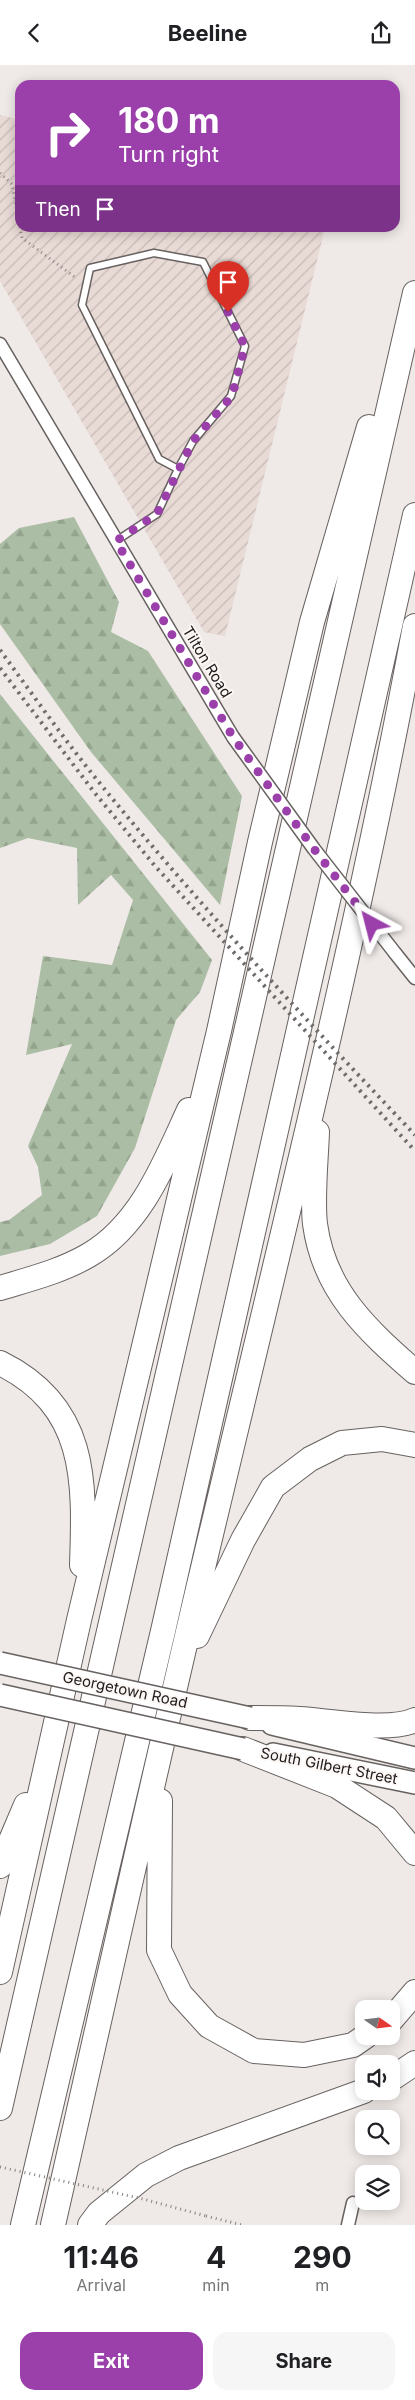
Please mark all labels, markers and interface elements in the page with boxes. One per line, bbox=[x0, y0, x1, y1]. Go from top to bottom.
icon: back bbox=[20, 19, 48, 47]
icon: share bbox=[367, 19, 395, 47]
text: Beeline bbox=[168, 20, 247, 46]
text: 180 m bbox=[118, 99, 220, 141]
icon: right bbox=[35, 100, 100, 165]
text: Turn right bbox=[118, 141, 219, 167]
icon: arrive bbox=[91, 195, 119, 223]
text: Then bbox=[35, 198, 81, 221]
pin bbox=[207, 261, 249, 312]
icon: arrive bbox=[214, 268, 242, 296]
street label: Tilton Road bbox=[179, 622, 236, 701]
position arrow bbox=[345, 897, 397, 949]
street label: Georgetown Road bbox=[61, 1667, 189, 1712]
street label: South Gilbert Street bbox=[259, 1743, 399, 1788]
north arrow bbox=[355, 2000, 400, 2045]
map controls bbox=[355, 2000, 400, 2210]
button: sound bbox=[355, 2055, 400, 2100]
button: search bbox=[355, 2110, 400, 2155]
button: layers bbox=[355, 2165, 400, 2210]
text: 11:46 bbox=[63, 2239, 139, 2275]
text: 4 bbox=[206, 2239, 226, 2275]
text: 290 bbox=[293, 2239, 352, 2275]
text: Arrival bbox=[77, 2275, 126, 2295]
text: min bbox=[202, 2275, 230, 2295]
text: m bbox=[315, 2275, 329, 2295]
button: Exit bbox=[20, 2332, 203, 2390]
button: Share bbox=[213, 2332, 395, 2390]

